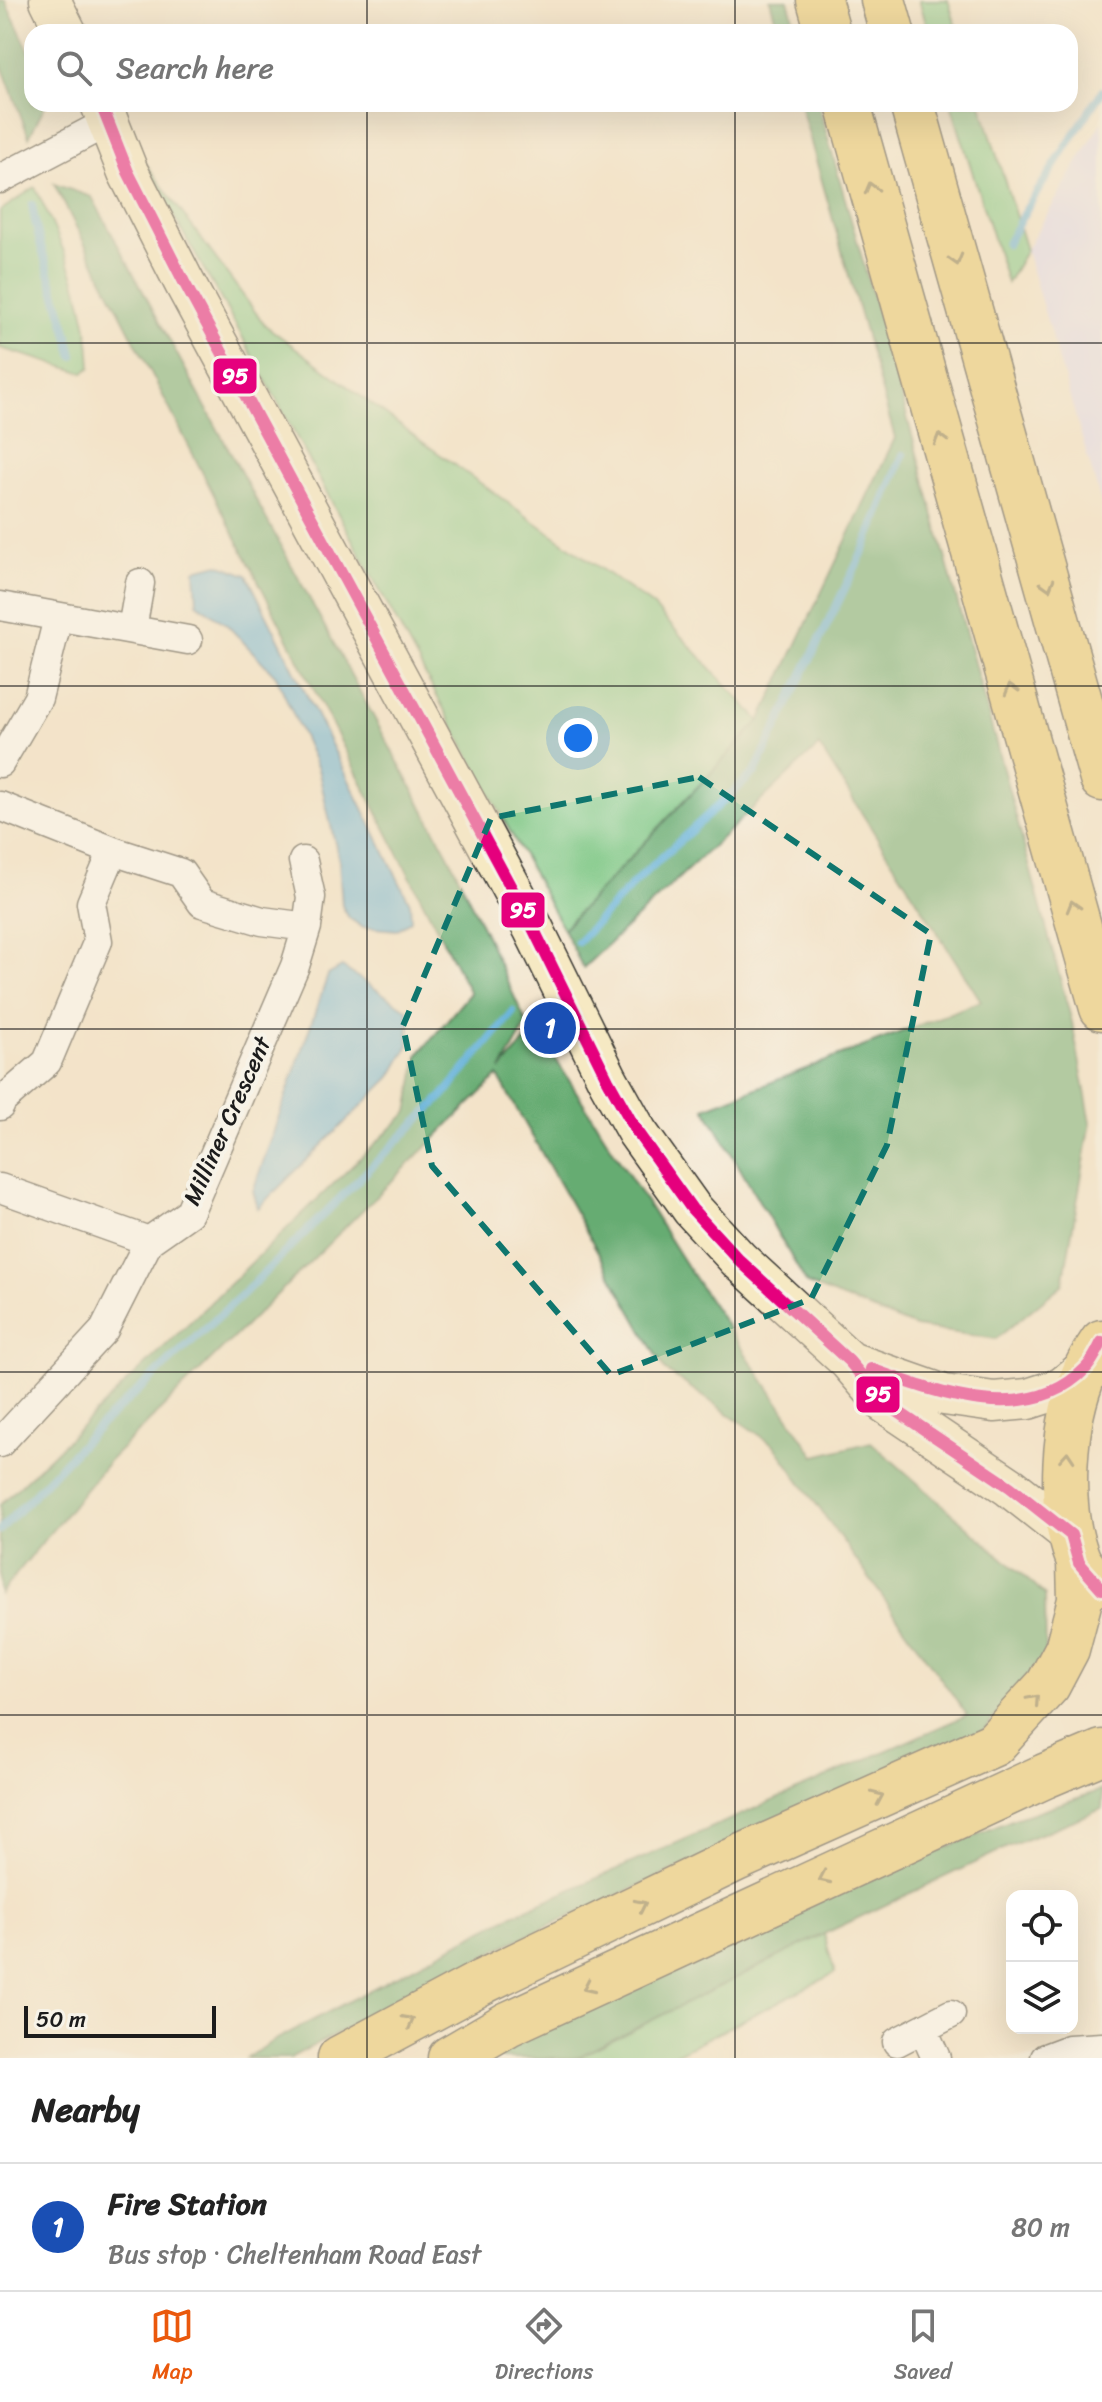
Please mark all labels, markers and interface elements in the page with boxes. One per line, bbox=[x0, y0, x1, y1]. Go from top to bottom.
search box bbox=[24, 24, 1078, 112]
text: Search here bbox=[116, 41, 274, 95]
icon: search bbox=[52, 46, 96, 90]
one-way arrow bbox=[864, 182, 880, 196]
one-way arrow bbox=[947, 252, 963, 266]
line badge: 95 bbox=[212, 357, 258, 395]
text: 95 bbox=[222, 357, 249, 396]
one-way arrow bbox=[933, 432, 950, 446]
one-way arrow bbox=[1039, 577, 1055, 591]
one-way arrow bbox=[1004, 683, 1020, 697]
your location bbox=[558, 718, 598, 758]
line badge: 95 bbox=[500, 891, 546, 929]
text: 95 bbox=[510, 891, 537, 930]
one-way arrow bbox=[1066, 900, 1082, 914]
pin: 1 bbox=[524, 998, 576, 1058]
street label: Milliner Crescent bbox=[171, 1029, 284, 1212]
line badge: 95 bbox=[855, 1375, 901, 1414]
text: 95 bbox=[865, 1375, 892, 1414]
one-way arrow bbox=[1058, 1450, 1075, 1463]
one-way arrow bbox=[1025, 1694, 1039, 1709]
one-way arrow bbox=[870, 1791, 884, 1807]
one-way arrow bbox=[817, 1868, 832, 1884]
map controls bbox=[1006, 1890, 1078, 2034]
button: locate bbox=[1006, 1890, 1078, 1962]
one-way arrow bbox=[633, 1899, 648, 1915]
button: layers bbox=[1006, 1962, 1078, 2034]
one-way arrow bbox=[581, 1977, 596, 1993]
text: 50 m bbox=[36, 2000, 86, 2039]
scale bar bbox=[24, 2002, 216, 2038]
one-way arrow bbox=[400, 2016, 415, 2031]
text: Nearby bbox=[32, 2080, 140, 2140]
text: Fire Station bbox=[108, 2177, 267, 2231]
text: 1 bbox=[52, 2204, 64, 2250]
text: 80 m bbox=[1011, 2204, 1070, 2250]
text: Bus stop · Cheltenham Road East bbox=[108, 2231, 481, 2277]
tab: Map bbox=[150, 2304, 194, 2391]
tab: Directions bbox=[495, 2304, 593, 2391]
tab: Saved bbox=[894, 2304, 952, 2391]

